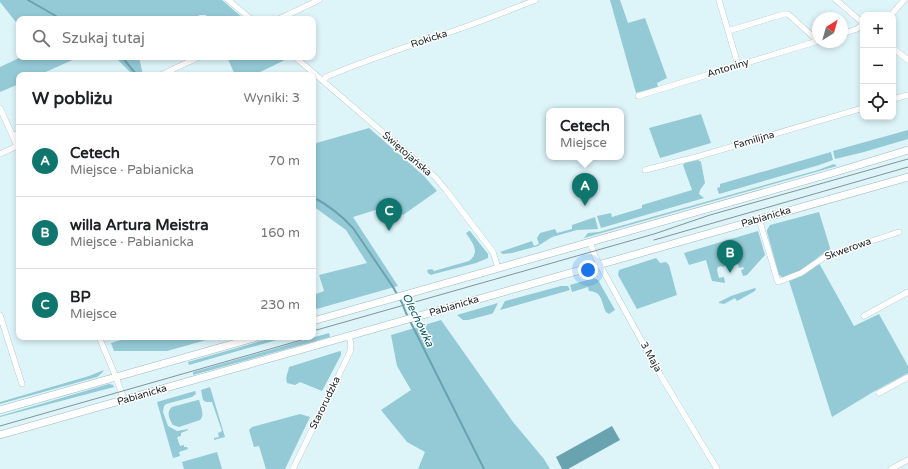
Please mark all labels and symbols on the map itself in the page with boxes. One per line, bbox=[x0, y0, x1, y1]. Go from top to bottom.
north arrow bbox=[812, 12, 848, 48]
street label: Rokicka bbox=[409, 28, 449, 50]
street label: Antoniny bbox=[706, 56, 751, 80]
street label: Familijna bbox=[732, 128, 776, 152]
street label: Świętojańska bbox=[380, 129, 434, 179]
pin: A bbox=[572, 173, 598, 206]
pin: C bbox=[376, 198, 402, 231]
street label: Pabianicka bbox=[740, 204, 792, 230]
street label: Skwerowa bbox=[823, 235, 873, 263]
pin: B bbox=[717, 240, 743, 273]
your location bbox=[578, 260, 598, 280]
water label: Olechówka bbox=[399, 291, 437, 350]
street label: Pabianicka bbox=[428, 293, 480, 319]
street label: 3 Maja bbox=[638, 340, 664, 374]
street label: Starorudzka bbox=[307, 375, 343, 431]
street label: Pabianicka bbox=[116, 382, 168, 408]

